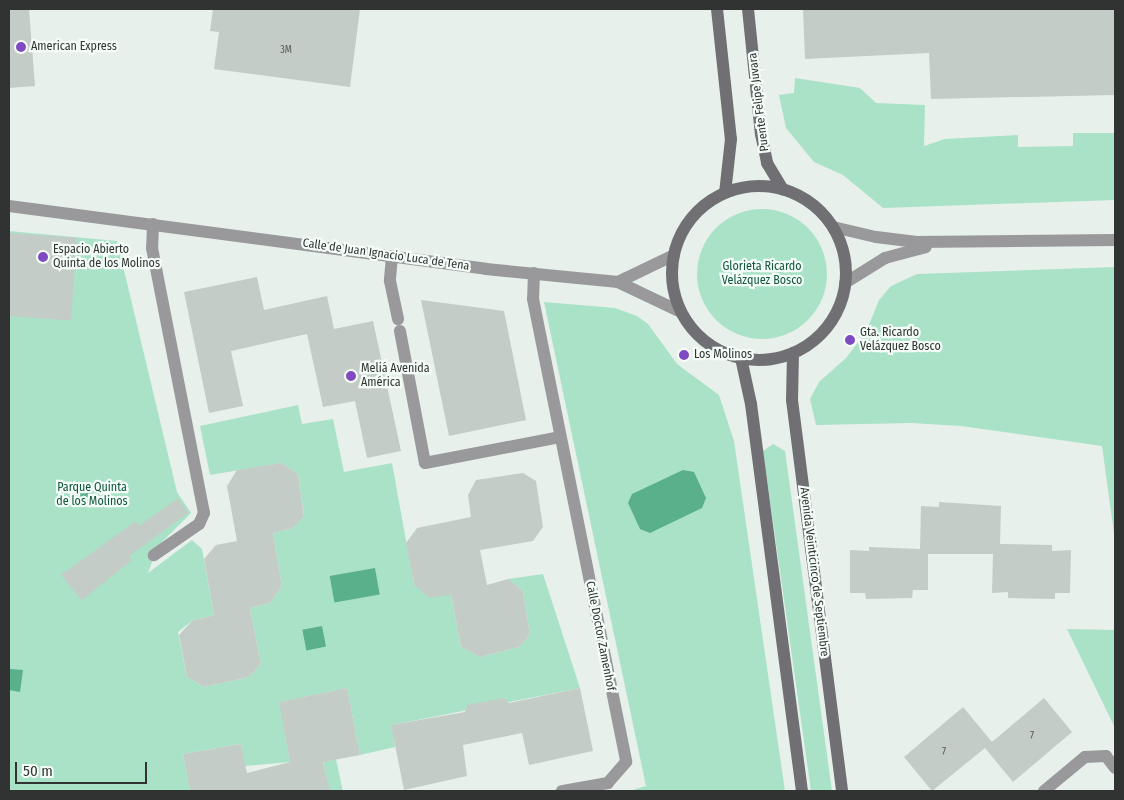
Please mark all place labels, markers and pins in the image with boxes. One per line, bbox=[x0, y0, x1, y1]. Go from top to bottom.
place label: American Express bbox=[31, 40, 117, 54]
marker: American Express bbox=[15, 41, 27, 53]
place label: Espacio Abierto Quinta de los Molinos bbox=[53, 243, 160, 271]
marker: Espacio Abierto Quinta de los Molinos bbox=[37, 251, 49, 263]
place label: Gta. Ricardo Velázquez Bosco bbox=[860, 326, 941, 354]
marker: Gta. Ricardo Velázquez Bosco bbox=[844, 334, 856, 346]
place label: Los Molinos bbox=[694, 348, 752, 362]
marker: Los Molinos bbox=[678, 349, 690, 361]
place label: Meliá Avenida América bbox=[361, 362, 430, 390]
marker: Meliá Avenida América bbox=[345, 370, 357, 382]

